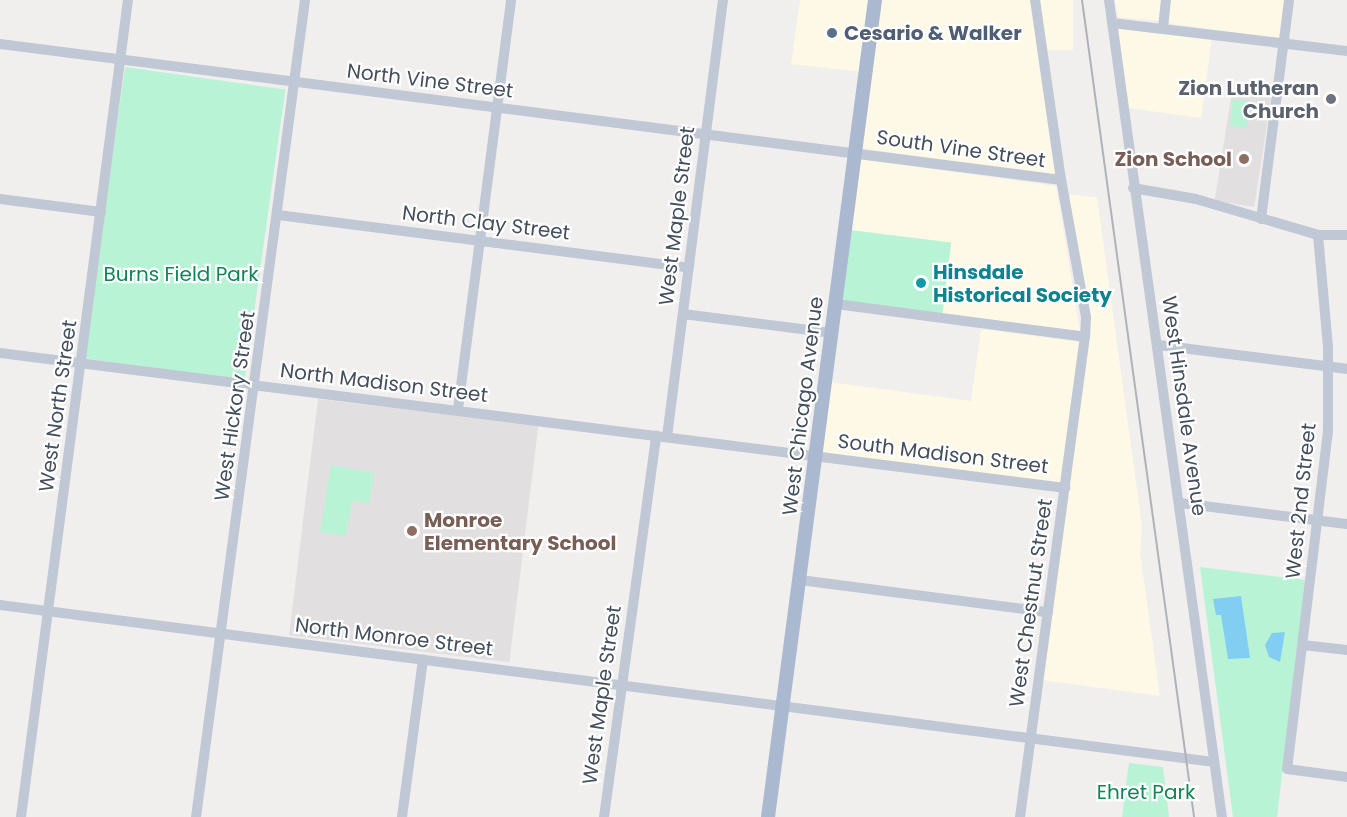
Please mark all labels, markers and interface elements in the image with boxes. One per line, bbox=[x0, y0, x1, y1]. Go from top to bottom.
place label: Cesario & Walker bbox=[844, 21, 1022, 45]
marker: Cesario & Walker bbox=[825, 26, 839, 40]
street label: North Vine Street bbox=[346, 59, 514, 103]
place label: Zion Lutheran Church bbox=[1178, 76, 1319, 123]
marker: Zion Lutheran Church bbox=[1324, 92, 1338, 106]
street label: West Maple Street bbox=[654, 125, 700, 307]
street label: South Vine Street bbox=[875, 125, 1047, 173]
place label: Zion School bbox=[1114, 147, 1232, 171]
marker: Zion School bbox=[1237, 152, 1251, 166]
street label: North Clay Street bbox=[401, 201, 571, 245]
place label: Hinsdale Historical Society bbox=[933, 260, 1112, 307]
park label: Burns Field Park bbox=[103, 262, 259, 286]
marker: Hinsdale Historical Society bbox=[914, 276, 928, 290]
street label: West Chicago Avenue bbox=[778, 295, 828, 517]
street label: West Hinsdale Avenue bbox=[1157, 295, 1211, 517]
street label: West Hickory Street bbox=[210, 309, 260, 503]
street label: West North Street bbox=[34, 319, 82, 493]
street label: North Madison Street bbox=[279, 358, 489, 408]
street label: West 2nd Street bbox=[1281, 422, 1321, 580]
street label: South Madison Street bbox=[836, 429, 1050, 479]
street label: West Chestnut Street bbox=[1004, 497, 1058, 709]
place label: Monroe Elementary School bbox=[424, 508, 616, 555]
marker: Monroe Elementary School bbox=[405, 524, 419, 538]
street label: West Maple Street bbox=[578, 604, 626, 786]
street label: North Monroe Street bbox=[294, 613, 494, 661]
park label: Ehret Park bbox=[1097, 780, 1195, 804]

